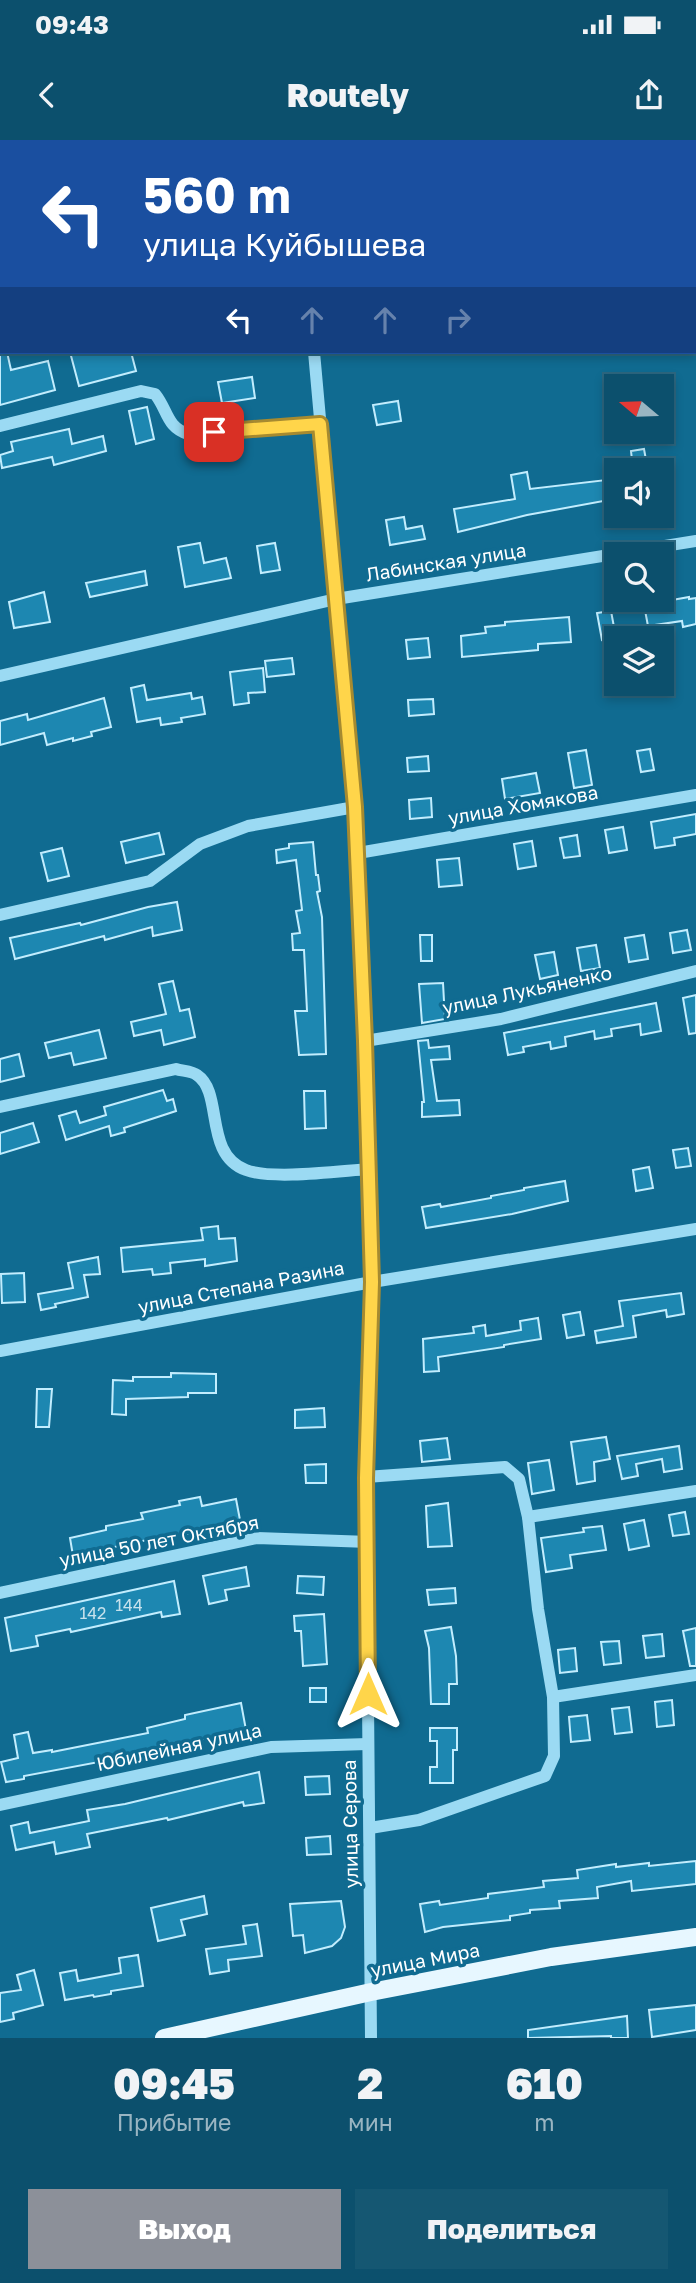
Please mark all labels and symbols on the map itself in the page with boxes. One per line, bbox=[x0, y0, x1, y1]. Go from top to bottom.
north arrow bbox=[604, 374, 674, 444]
pin bbox=[184, 402, 244, 462]
street label: Лабинская улица bbox=[364, 537, 528, 586]
street label: улица Хомякова bbox=[446, 780, 600, 829]
street label: улица Лукьяненко bbox=[440, 960, 614, 1019]
street label: улица Степана Разина bbox=[136, 1255, 346, 1318]
street label: улица 50 лет Октября bbox=[57, 1510, 261, 1571]
house number: 144 bbox=[115, 1595, 143, 1615]
house number: 142 bbox=[80, 1603, 106, 1623]
position arrow bbox=[331, 1657, 405, 1731]
street label: Юбилейная улица bbox=[94, 1718, 264, 1775]
street label: улица Серова bbox=[337, 1759, 362, 1889]
street label: улица Мира bbox=[368, 1938, 481, 1981]

